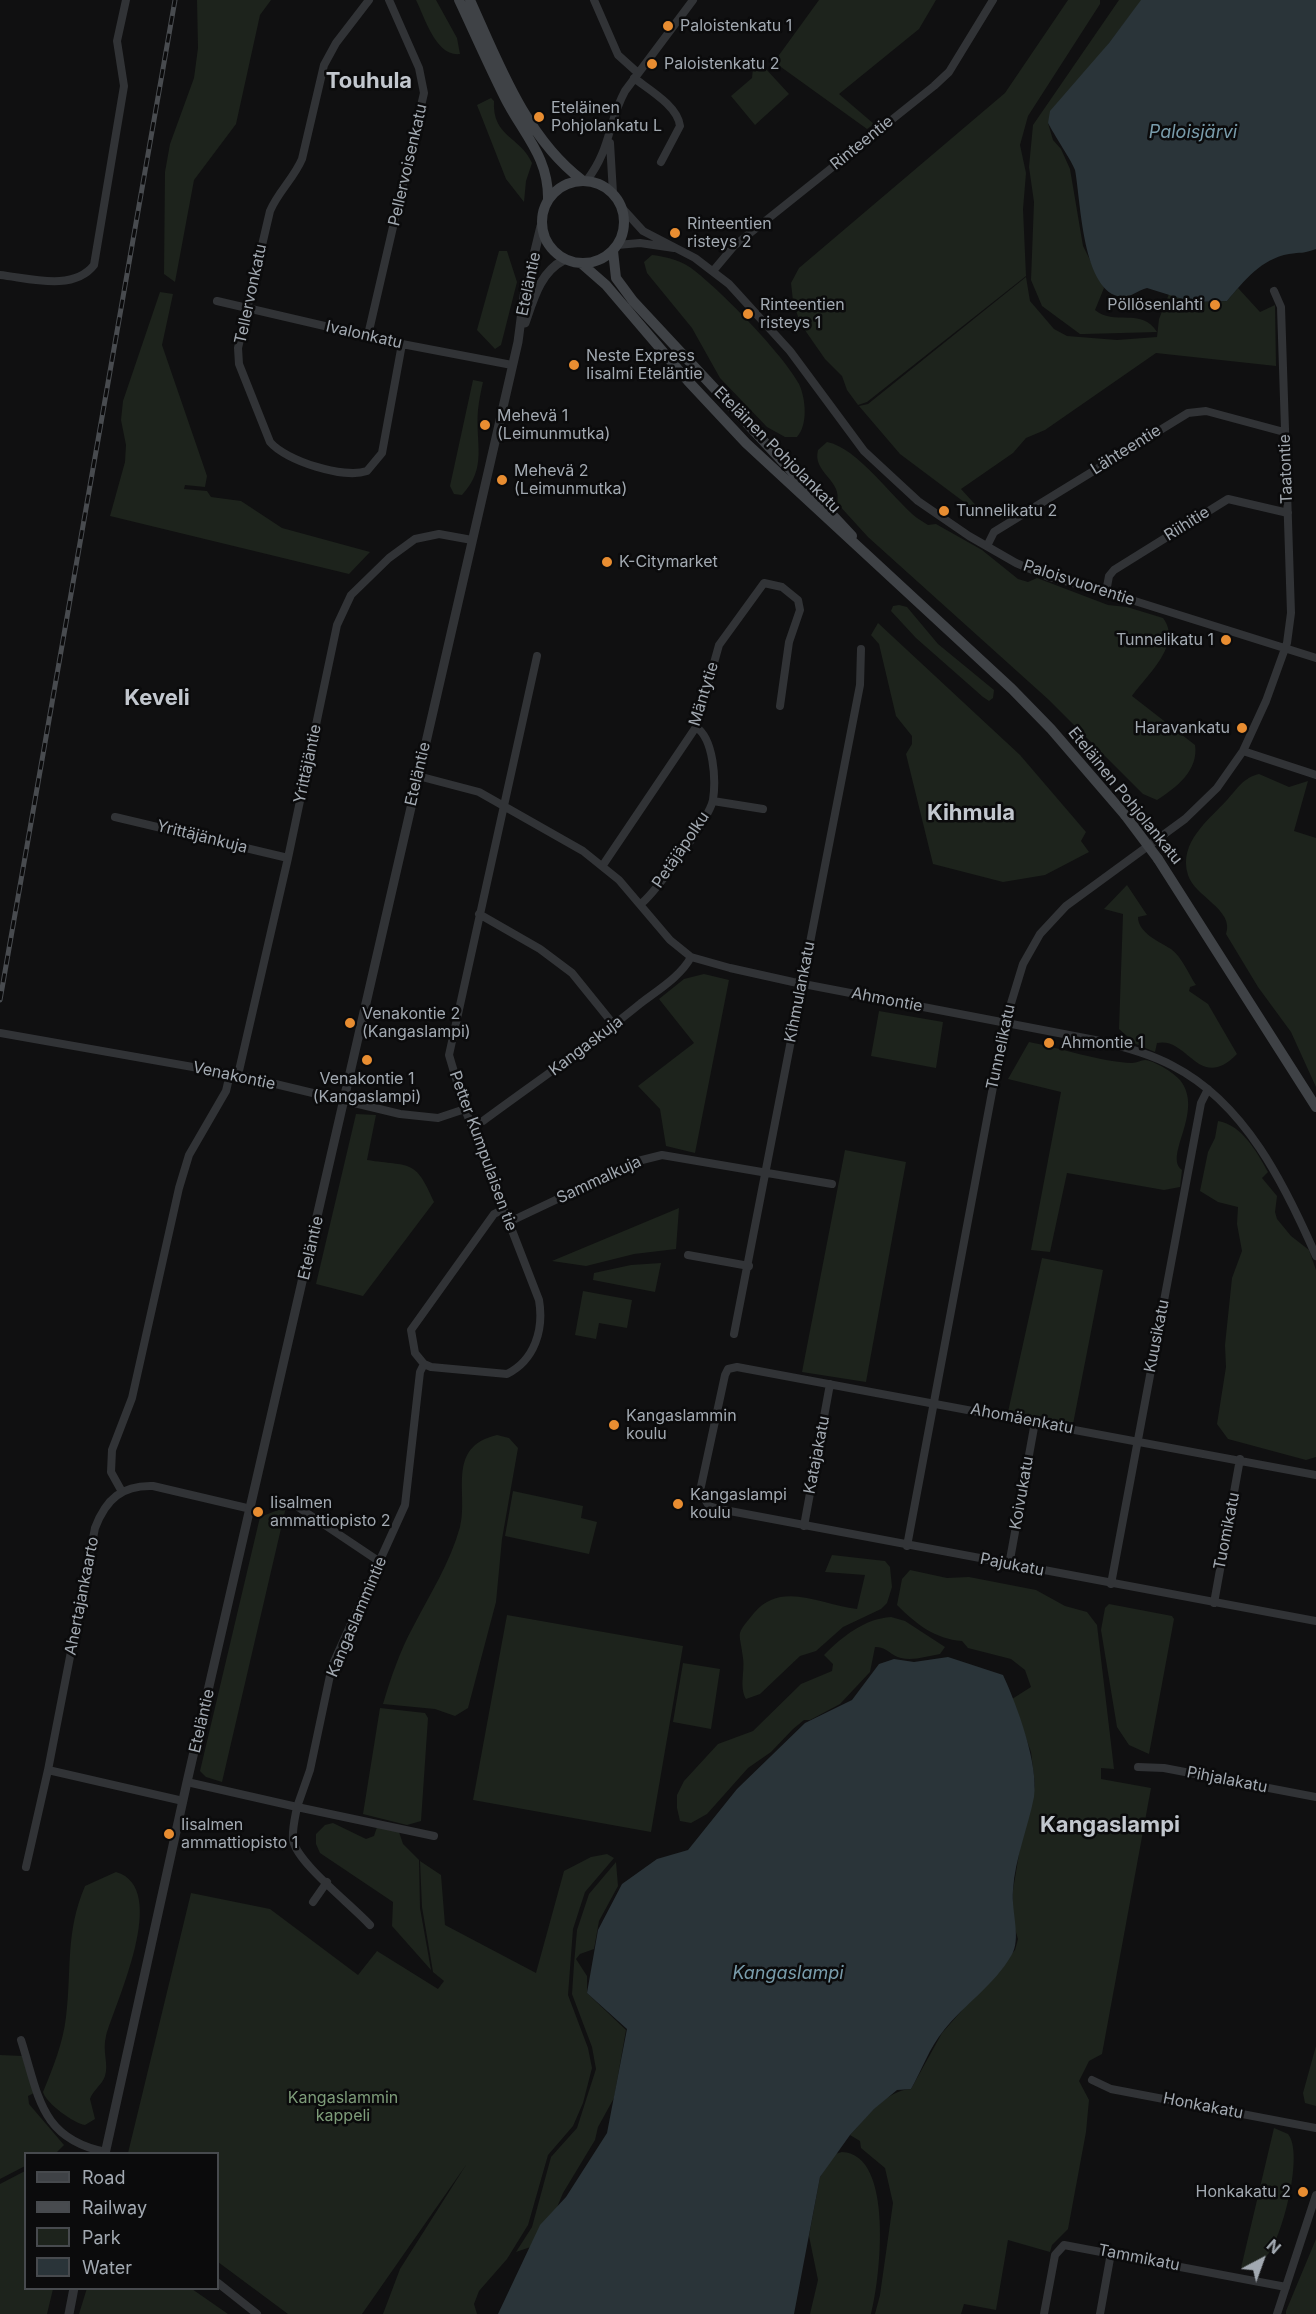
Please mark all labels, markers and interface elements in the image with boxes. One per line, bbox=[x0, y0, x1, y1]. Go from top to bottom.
place label: Paloistenkatu 1 bbox=[680, 16, 792, 36]
marker: Paloistenkatu 1 bbox=[661, 19, 675, 33]
place label: Paloistenkatu 2 bbox=[664, 54, 780, 74]
marker: Paloistenkatu 2 bbox=[645, 57, 659, 71]
district label: Touhula bbox=[326, 68, 412, 94]
place label: Eteläinen Pohjolankatu L bbox=[551, 98, 662, 136]
street label: Pellervoisenkatu bbox=[385, 102, 431, 228]
marker: Eteläinen Pohjolankatu L bbox=[532, 110, 546, 124]
street label: Rinteentie bbox=[827, 112, 897, 174]
water label: Paloisjärvi bbox=[1149, 122, 1237, 144]
place label: Rinteentien risteys 2 bbox=[687, 214, 772, 252]
marker: Rinteentien risteys 2 bbox=[668, 226, 682, 240]
street label: Tellervonkatu bbox=[231, 242, 271, 346]
street label: Eteläntie bbox=[513, 250, 545, 318]
place label: Rinteentien risteys 1 bbox=[760, 295, 845, 333]
place label: Pöllösenlahti bbox=[1107, 295, 1203, 315]
marker: Pöllösenlahti bbox=[1208, 298, 1222, 312]
marker: Rinteentien risteys 1 bbox=[741, 307, 755, 321]
street label: Ivalonkatu bbox=[324, 317, 404, 353]
place label: Neste Express Iisalmi Eteläntie bbox=[586, 346, 703, 384]
marker: Neste Express Iisalmi Eteläntie bbox=[567, 358, 581, 372]
street label: Eteläinen Pohjolankatu bbox=[710, 383, 844, 517]
place label: Mehevä 1 (Leimunmutka) bbox=[497, 406, 610, 444]
marker: Mehevä 1 (Leimunmutka) bbox=[478, 418, 492, 432]
street label: Lähteentie bbox=[1087, 421, 1165, 479]
street label: Taatontie bbox=[1275, 434, 1297, 504]
place label: Mehevä 2 (Leimunmutka) bbox=[514, 461, 627, 499]
marker: Mehevä 2 (Leimunmutka) bbox=[495, 473, 509, 487]
place label: Tunnelikatu 2 bbox=[956, 501, 1057, 521]
street label: Riihitie bbox=[1161, 503, 1213, 545]
marker: Tunnelikatu 2 bbox=[937, 504, 951, 518]
place label: K-Citymarket bbox=[619, 552, 718, 572]
marker: K-Citymarket bbox=[600, 555, 614, 569]
street label: Paloisvuorentie bbox=[1021, 556, 1137, 610]
place label: Tunnelikatu 1 bbox=[1116, 630, 1214, 650]
marker: Tunnelikatu 1 bbox=[1219, 633, 1233, 647]
street label: Mäntytie bbox=[685, 660, 723, 728]
district label: Keveli bbox=[124, 685, 190, 711]
place label: Haravankatu bbox=[1135, 718, 1230, 738]
marker: Haravankatu bbox=[1235, 721, 1249, 735]
street label: Yrittäjäntie bbox=[290, 723, 326, 805]
street label: Eteläinen Pohjolankatu bbox=[1064, 724, 1186, 868]
street label: Eteläntie bbox=[401, 740, 435, 808]
district label: Kihmula bbox=[927, 800, 1015, 826]
street label: Petäjäpolku bbox=[648, 808, 714, 892]
street label: Yrittäjänkuja bbox=[155, 816, 249, 858]
street label: Kihmulankatu bbox=[781, 940, 819, 1044]
street label: Ahmontie bbox=[850, 984, 924, 1016]
street label: Tunnelikatu bbox=[983, 1002, 1019, 1092]
place label: Venakontie 2 (Kangaslampi) bbox=[362, 1004, 471, 1042]
street label: Kangaskuja bbox=[545, 1012, 627, 1080]
marker: Venakontie 2 (Kangaslampi) bbox=[343, 1016, 357, 1030]
place label: Ahmontie 1 bbox=[1061, 1033, 1144, 1053]
marker: Ahmontie 1 bbox=[1042, 1036, 1056, 1050]
marker: Venakontie 1 (Kangaslampi) bbox=[360, 1053, 374, 1067]
street label: Venakontie bbox=[191, 1058, 277, 1094]
street label: Petter Kumpulaisen tie bbox=[445, 1068, 521, 1234]
place label: Venakontie 1 (Kangaslampi) bbox=[313, 1069, 421, 1107]
street label: Sammalkuja bbox=[554, 1152, 644, 1208]
street label: Eteläntie bbox=[294, 1214, 328, 1282]
street label: Kuusikatu bbox=[1141, 1298, 1173, 1374]
street label: Ahomäenkatu bbox=[969, 1400, 1075, 1438]
place label: Kangaslammin koulu bbox=[626, 1406, 737, 1444]
street label: Katajakatu bbox=[800, 1414, 834, 1496]
marker: Kangaslammin koulu bbox=[607, 1418, 621, 1432]
street label: Koivukatu bbox=[1006, 1455, 1038, 1531]
place label: Kangaslampi koulu bbox=[690, 1485, 787, 1523]
street label: Tuomikatu bbox=[1210, 1491, 1244, 1571]
place label: Iisalmen ammattiopisto 2 bbox=[270, 1493, 391, 1531]
marker: Kangaslampi koulu bbox=[671, 1497, 685, 1511]
marker: Iisalmen ammattiopisto 2 bbox=[251, 1505, 265, 1519]
street label: Ahertajankaarto bbox=[61, 1535, 103, 1657]
street label: Pajukatu bbox=[978, 1549, 1046, 1581]
street label: Kangaslammintie bbox=[323, 1554, 391, 1680]
street label: Eteläntie bbox=[185, 1687, 219, 1755]
street label: Pihjalakatu bbox=[1185, 1763, 1269, 1797]
district label: Kangaslampi bbox=[1040, 1812, 1180, 1838]
place label: Iisalmen ammattiopisto 1 bbox=[181, 1815, 298, 1853]
marker: Iisalmen ammattiopisto 1 bbox=[162, 1827, 176, 1841]
water label: Kangaslampi bbox=[732, 1963, 844, 1985]
park label: Kangaslammin kappeli bbox=[288, 2088, 398, 2126]
street label: Honkakatu bbox=[1161, 2089, 1245, 2123]
legend bbox=[24, 2152, 219, 2290]
text: Road bbox=[82, 2167, 125, 2188]
place label: Honkakatu 2 bbox=[1196, 2182, 1291, 2202]
marker: Honkakatu 2 bbox=[1296, 2185, 1310, 2199]
text: Railway bbox=[82, 2197, 147, 2218]
text: Park bbox=[82, 2227, 121, 2248]
north arrow bbox=[1232, 2230, 1292, 2290]
text: N bbox=[1263, 2235, 1285, 2258]
street label: Tammikatu bbox=[1097, 2241, 1181, 2275]
text: Water bbox=[82, 2257, 132, 2278]

